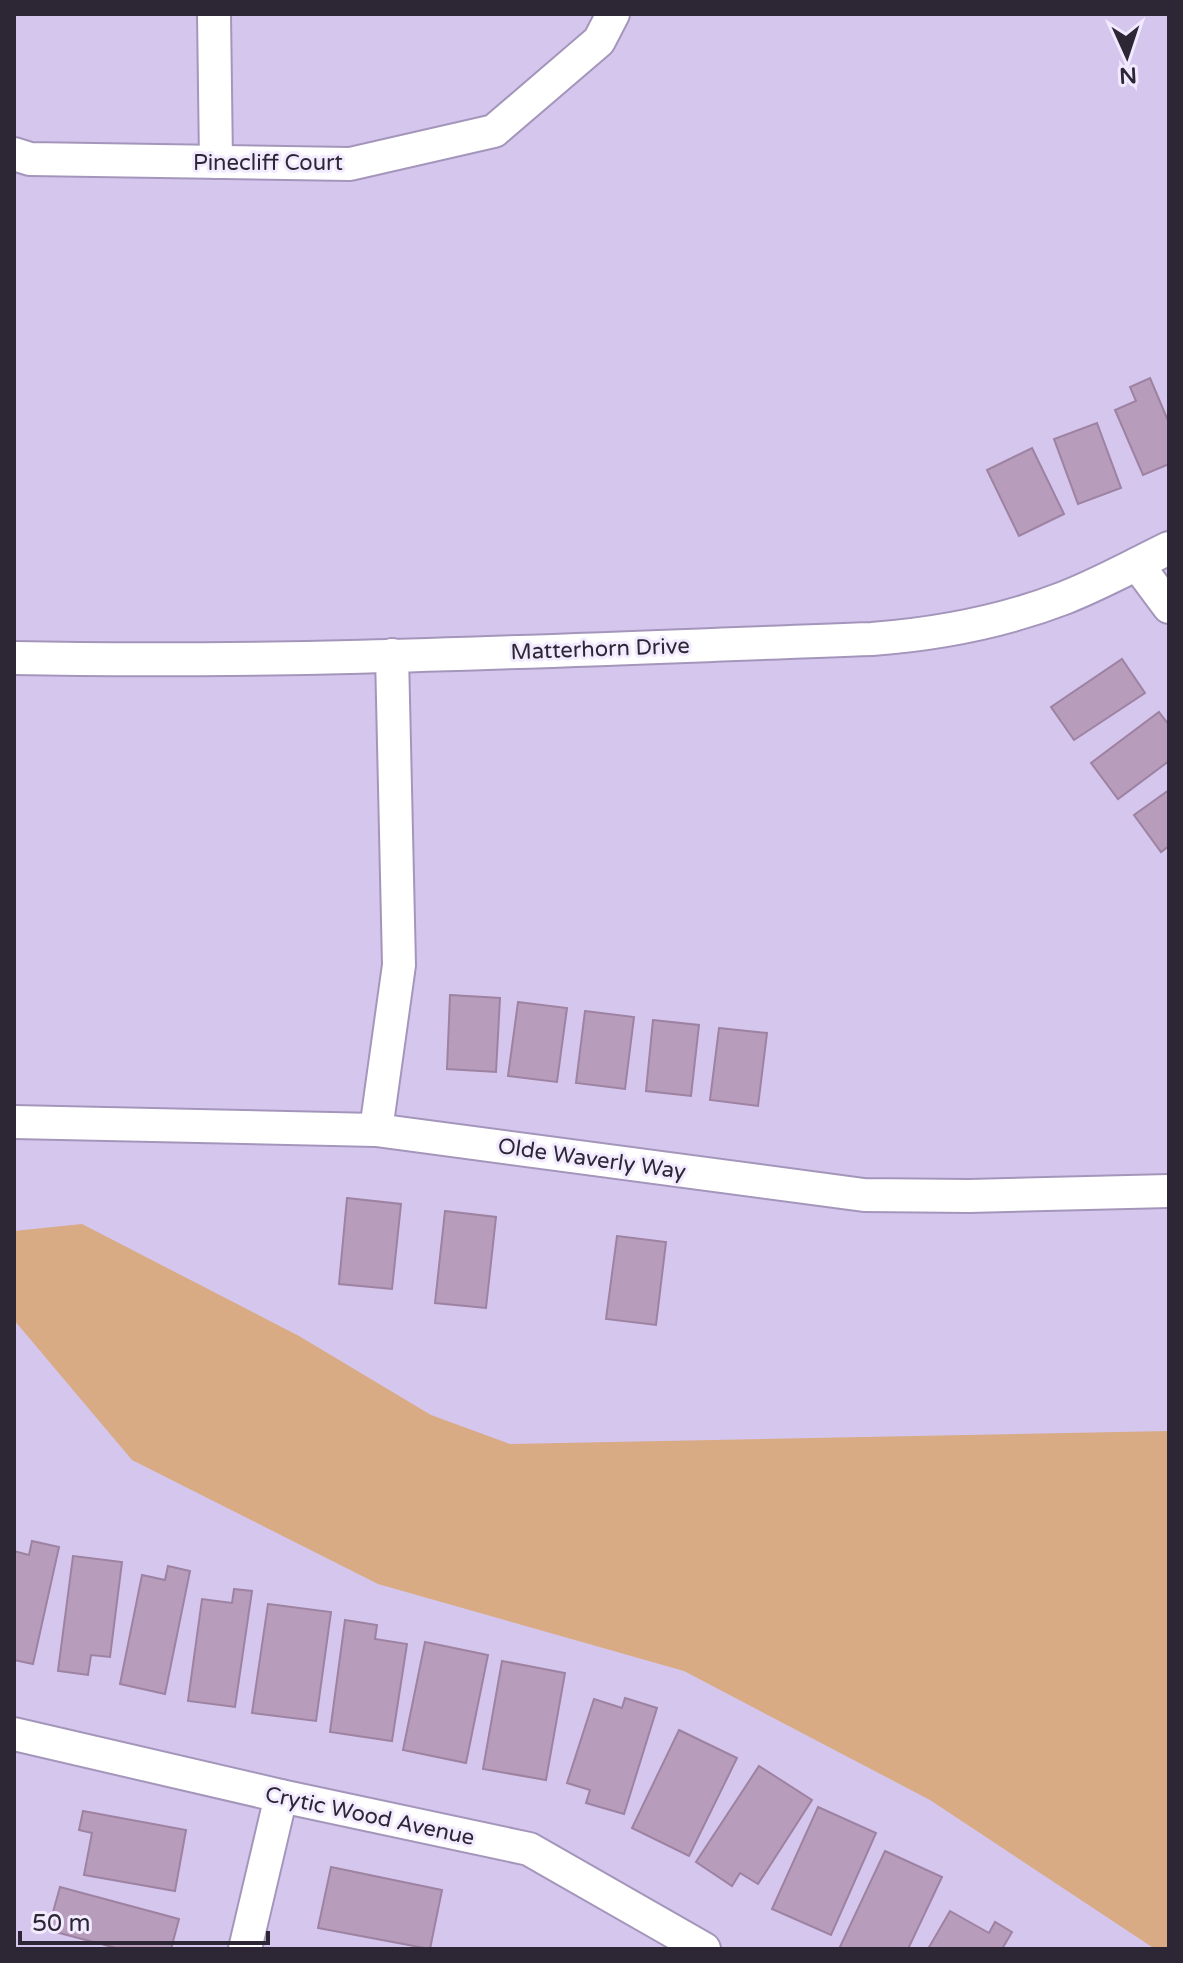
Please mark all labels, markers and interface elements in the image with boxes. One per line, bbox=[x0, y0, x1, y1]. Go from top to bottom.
north arrow bbox=[1087, 16, 1167, 96]
text: N bbox=[1118, 62, 1137, 88]
street label: Pinecliff Court bbox=[193, 150, 343, 176]
street label: Matterhorn Drive bbox=[510, 633, 690, 665]
street label: Olde Waverly Way bbox=[496, 1133, 688, 1185]
street label: Crytic Wood Avenue bbox=[263, 1781, 477, 1851]
scale bar bbox=[20, 1895, 268, 1945]
text: 50 m bbox=[32, 1909, 90, 1938]

